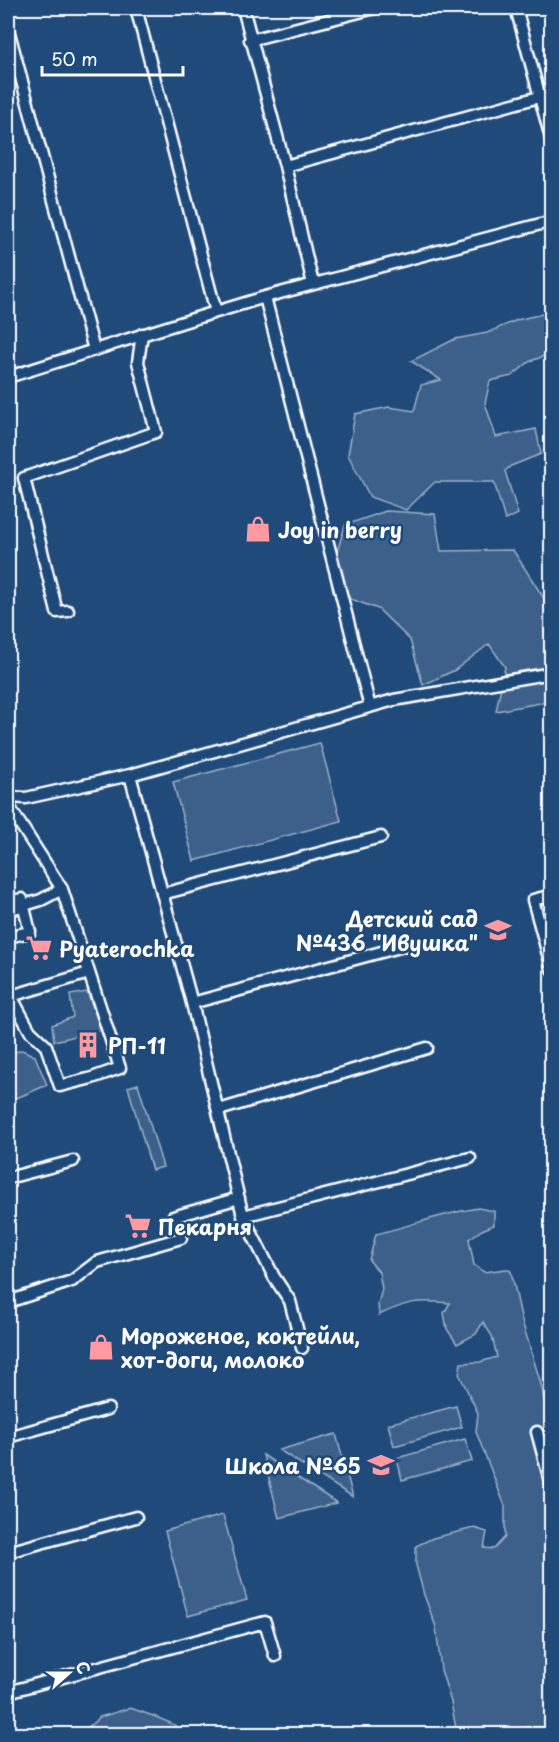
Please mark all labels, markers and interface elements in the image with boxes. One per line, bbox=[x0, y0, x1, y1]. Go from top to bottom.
scale bar bbox=[42, 39, 183, 77]
text: 50 m bbox=[51, 45, 98, 72]
place label: Joy in berry bbox=[278, 513, 402, 545]
shop icon: Joy in berry bbox=[243, 514, 273, 544]
place label: Детский сад №436 "Ивушка" bbox=[296, 902, 478, 958]
school or university icon: Детский сад №436 "Ивушка" bbox=[483, 915, 513, 945]
place label: Pyaterochka bbox=[59, 932, 194, 964]
supermarket icon: Pyaterochka bbox=[24, 933, 54, 963]
place label: РП-11 bbox=[108, 1029, 166, 1061]
building icon: РП-11 bbox=[73, 1030, 103, 1060]
place label: Пекарня bbox=[158, 1210, 252, 1242]
supermarket icon: Пекарня bbox=[123, 1211, 153, 1241]
place label: Мороженое, коктейли, хот-доги, молоко bbox=[121, 1319, 360, 1375]
shop icon: Мороженое, коктейли, хот-доги, молоко bbox=[86, 1332, 116, 1362]
place label: Школа №65 bbox=[225, 1449, 361, 1481]
school or university icon: Школа №65 bbox=[366, 1450, 396, 1480]
north arrow bbox=[39, 1643, 99, 1703]
text: С bbox=[71, 1657, 97, 1677]

